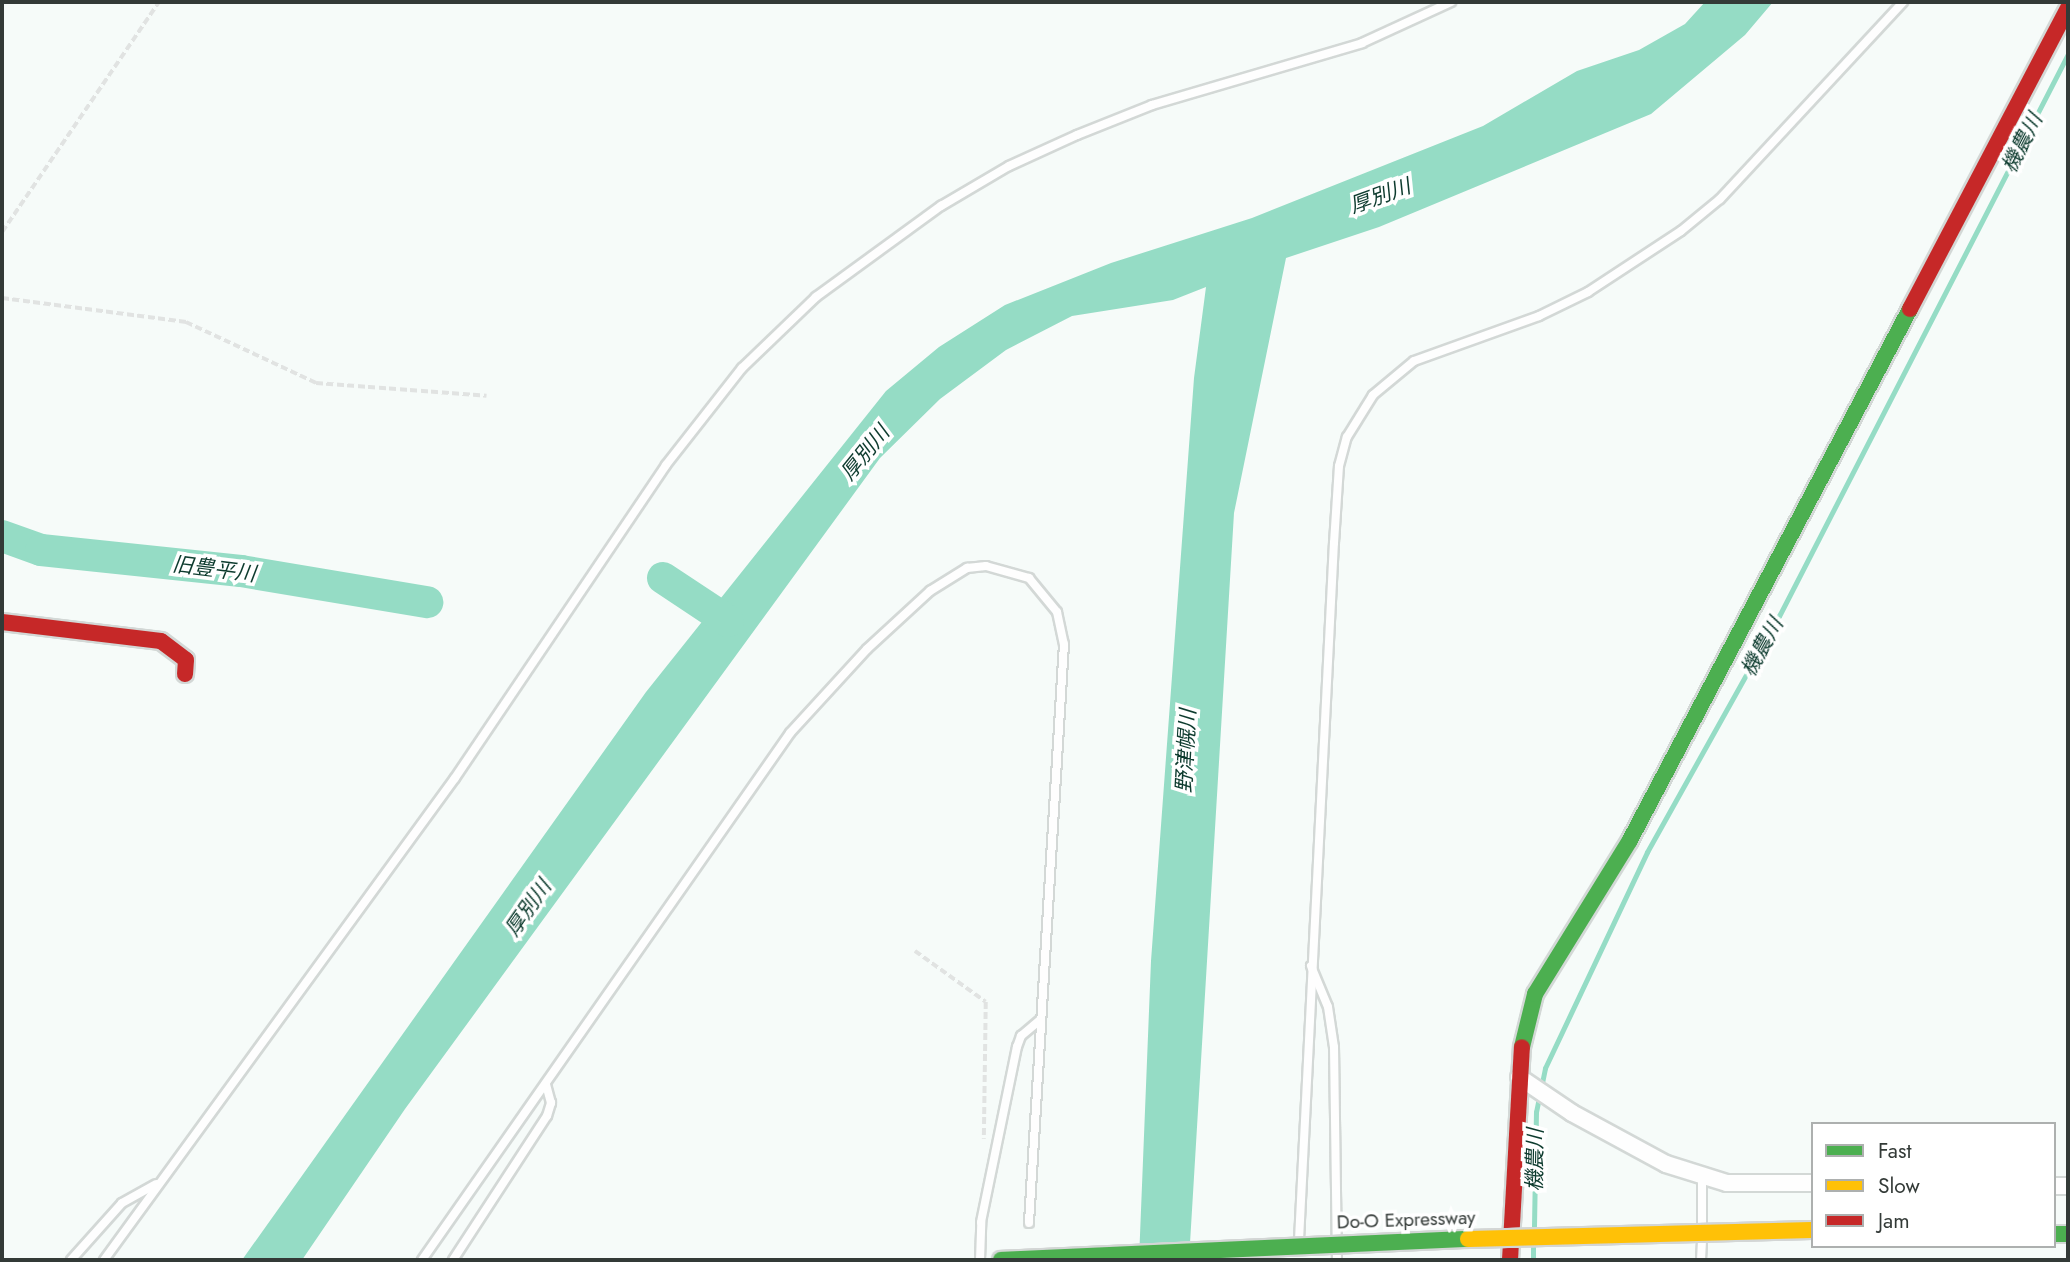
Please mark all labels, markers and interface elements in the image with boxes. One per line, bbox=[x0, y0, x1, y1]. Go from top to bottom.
water label: 機農川 bbox=[1996, 109, 2048, 177]
water label: 厚別川 bbox=[1346, 173, 1414, 219]
water label: 厚別川 bbox=[835, 421, 895, 485]
water label: 旧豊平川 bbox=[171, 551, 257, 587]
water label: 機農川 bbox=[1736, 613, 1788, 681]
water label: 野津幌川 bbox=[1171, 708, 1201, 794]
water label: 厚別川 bbox=[500, 875, 556, 941]
legend bbox=[1811, 1122, 2056, 1248]
water label: 機農川 bbox=[1522, 1128, 1548, 1192]
text: Fast bbox=[1878, 1136, 1911, 1166]
text: Slow bbox=[1878, 1171, 1920, 1201]
street label: Do-O Expressway bbox=[1336, 1206, 1476, 1234]
text: Jam bbox=[1878, 1206, 1910, 1236]

